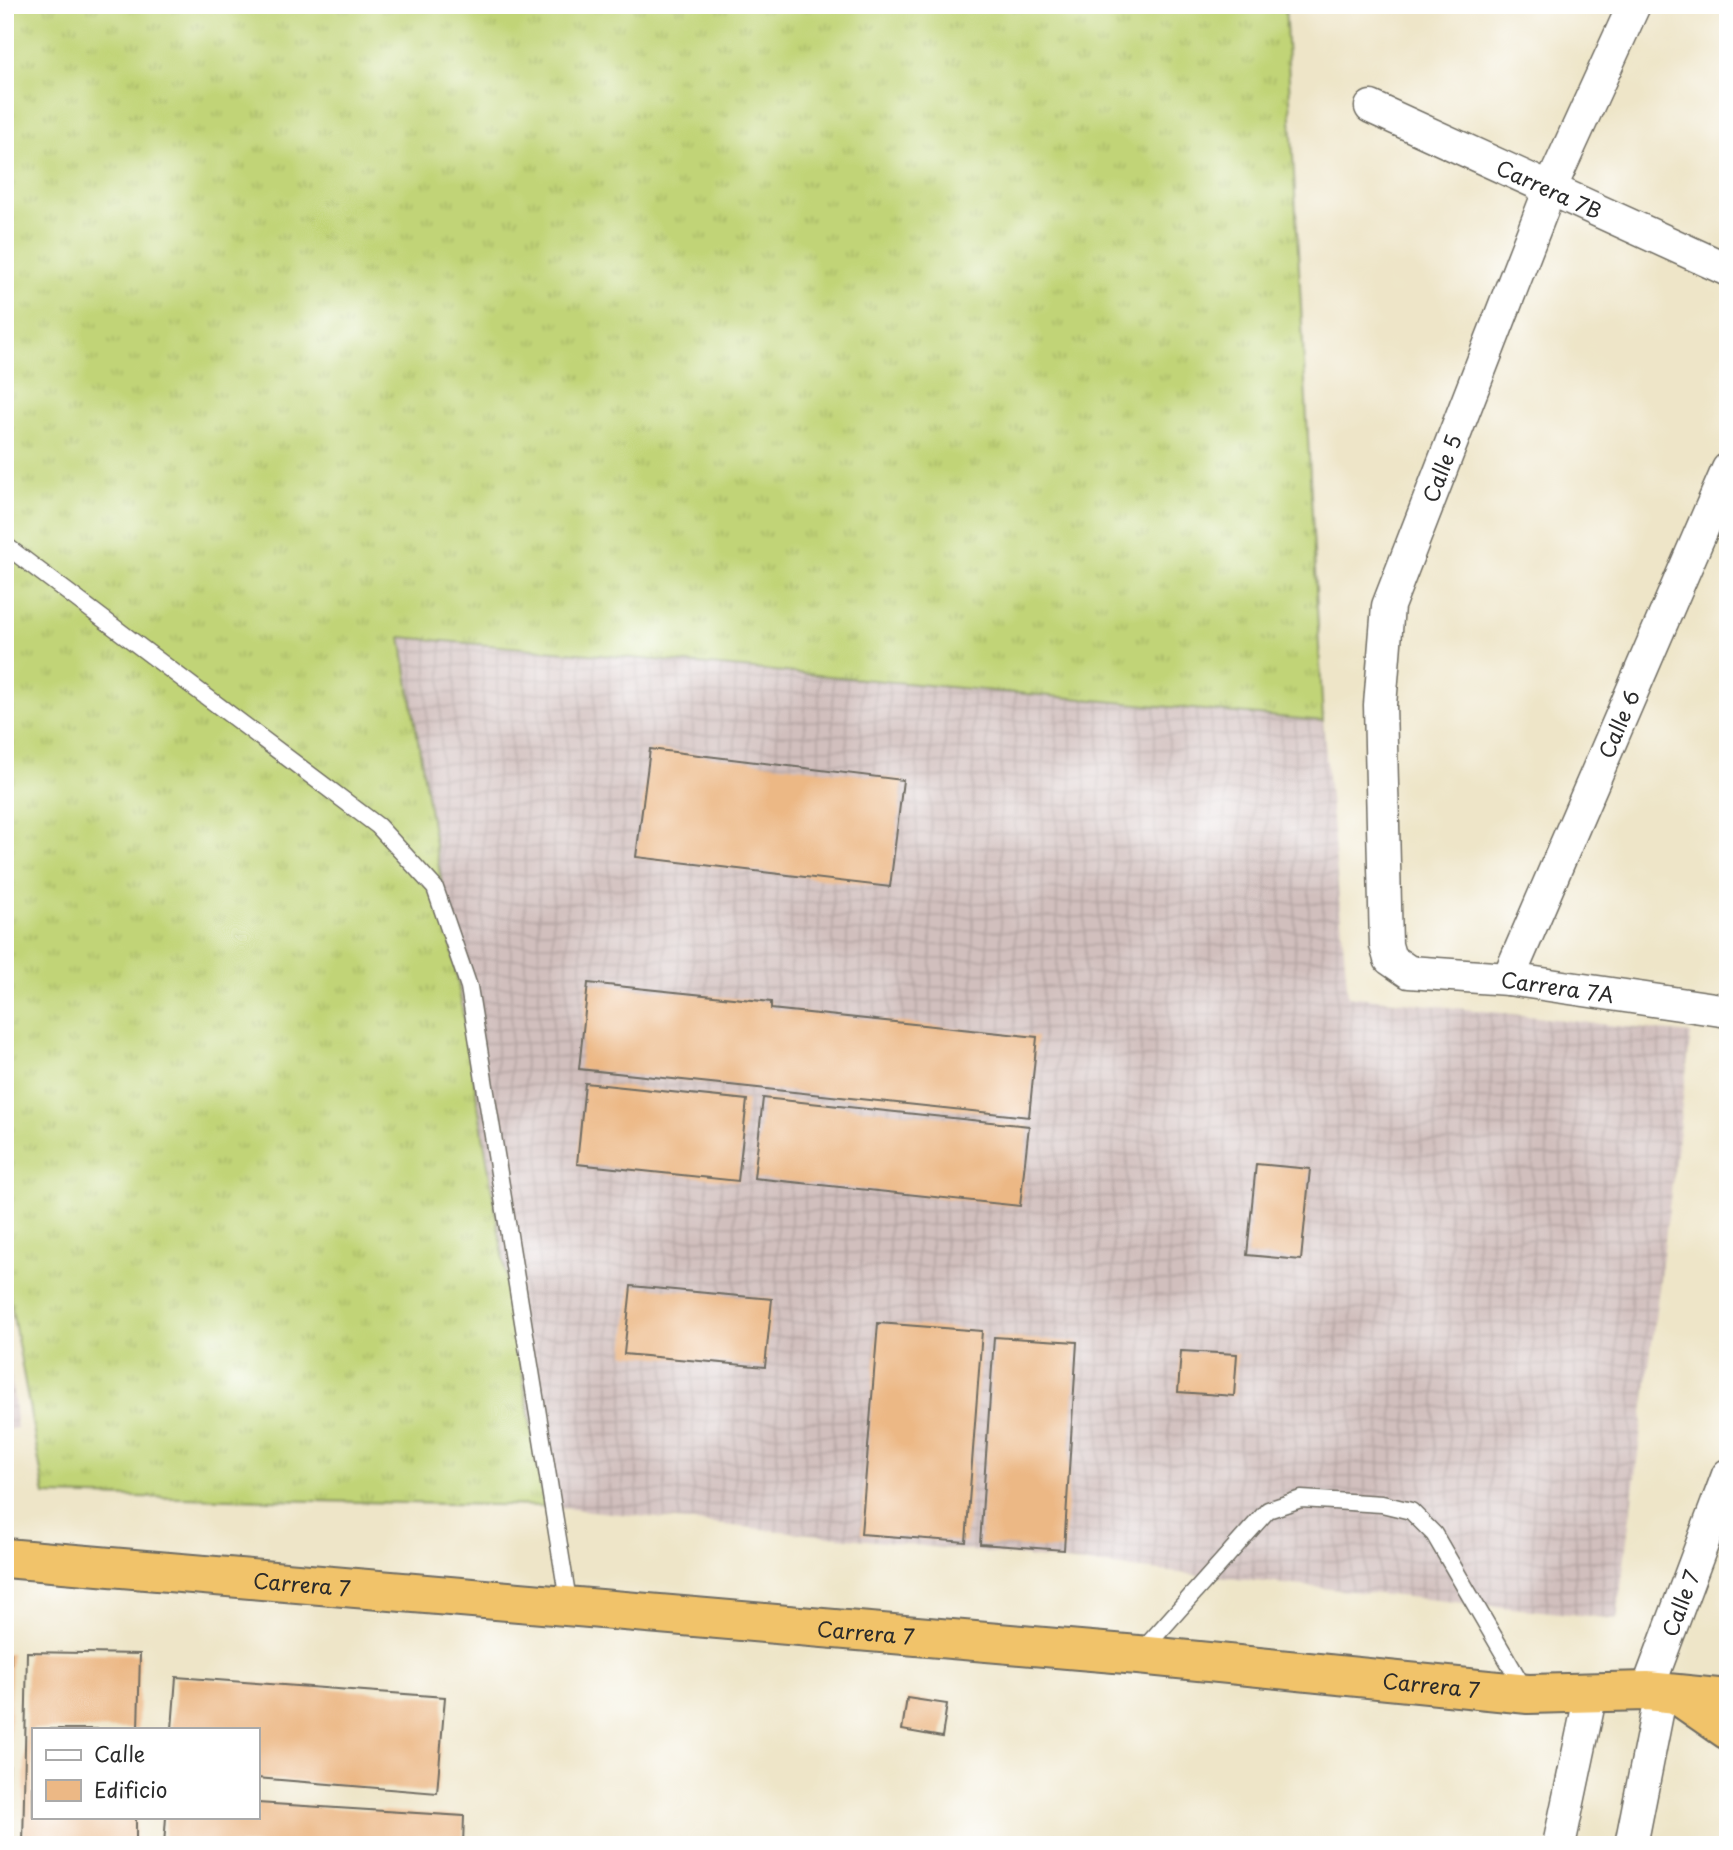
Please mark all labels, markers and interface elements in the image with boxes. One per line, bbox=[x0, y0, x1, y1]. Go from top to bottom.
street label: Carrera 7B bbox=[1491, 150, 1607, 226]
street label: Calle 5 bbox=[1413, 429, 1469, 507]
street label: Calle 6 bbox=[1589, 684, 1647, 763]
street label: Carrera 7A bbox=[1499, 962, 1616, 1010]
street label: Carrera 7 bbox=[252, 1563, 352, 1604]
street label: Calle 7 bbox=[1653, 1565, 1707, 1641]
street label: Carrera 7 bbox=[816, 1612, 916, 1652]
street label: Carrera 7 bbox=[1381, 1664, 1482, 1705]
legend bbox=[32, 1728, 259, 1818]
text: Calle bbox=[94, 1737, 145, 1769]
text: Edificio bbox=[94, 1773, 167, 1805]

